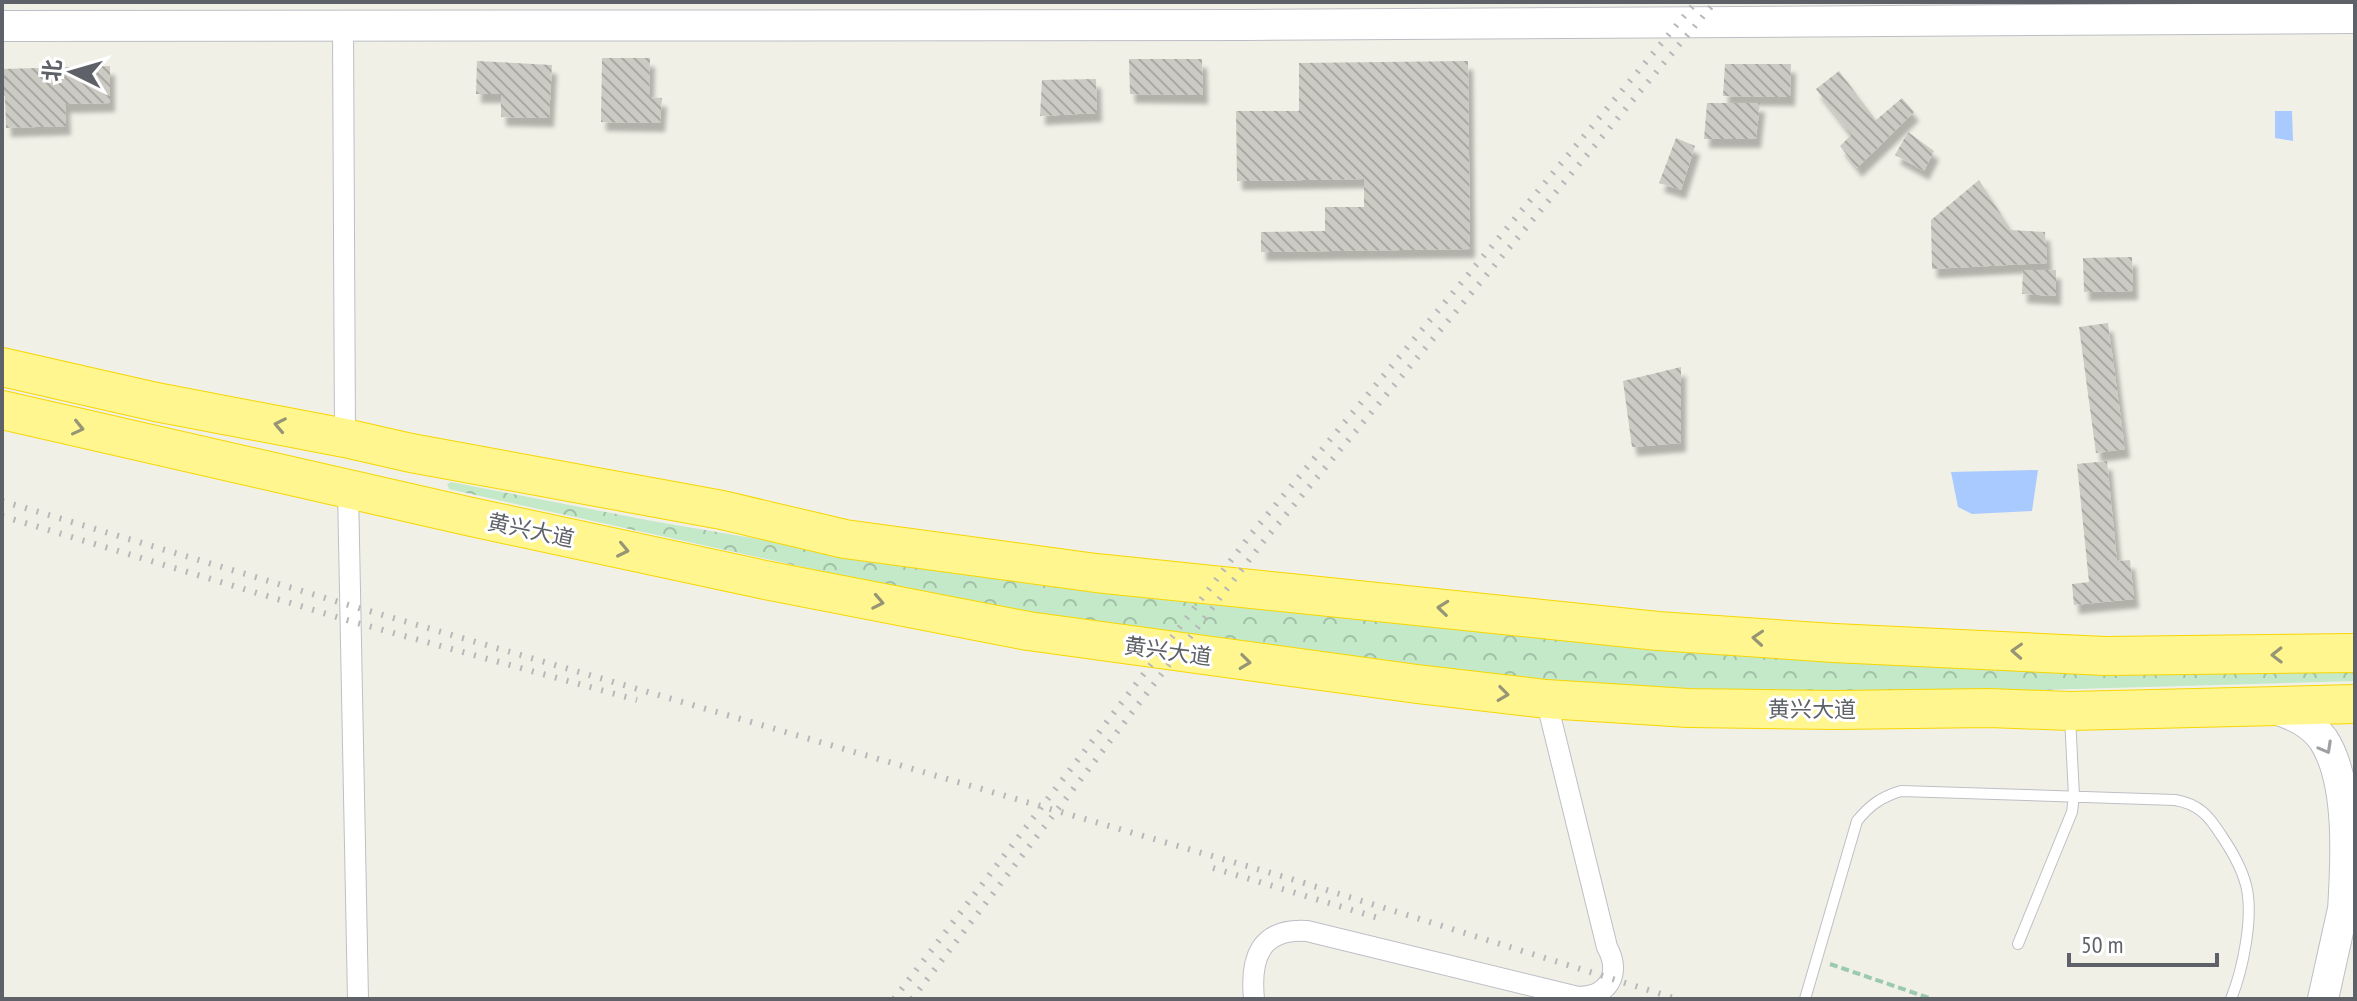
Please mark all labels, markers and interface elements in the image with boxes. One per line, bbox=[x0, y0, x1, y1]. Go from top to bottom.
north arrow bbox=[32, 32, 112, 112]
text: 北 bbox=[37, 58, 67, 82]
one-way arrow bbox=[273, 418, 287, 435]
one-way arrow bbox=[71, 419, 84, 436]
street label: 黄兴大道 bbox=[485, 507, 577, 553]
one-way arrow bbox=[616, 541, 630, 558]
one-way arrow bbox=[871, 593, 884, 610]
one-way arrow bbox=[1436, 599, 1449, 616]
one-way arrow bbox=[1751, 629, 1763, 646]
street label: 黄兴大道 bbox=[1122, 631, 1214, 671]
one-way arrow bbox=[2010, 643, 2023, 660]
one-way arrow bbox=[2270, 646, 2283, 664]
one-way arrow bbox=[1238, 653, 1252, 670]
one-way arrow bbox=[1496, 685, 1510, 702]
street label: 黄兴大道 bbox=[1768, 695, 1856, 723]
one-way arrow bbox=[2317, 740, 2332, 754]
scale bar bbox=[2069, 917, 2217, 967]
text: 50 m bbox=[2081, 929, 2123, 960]

